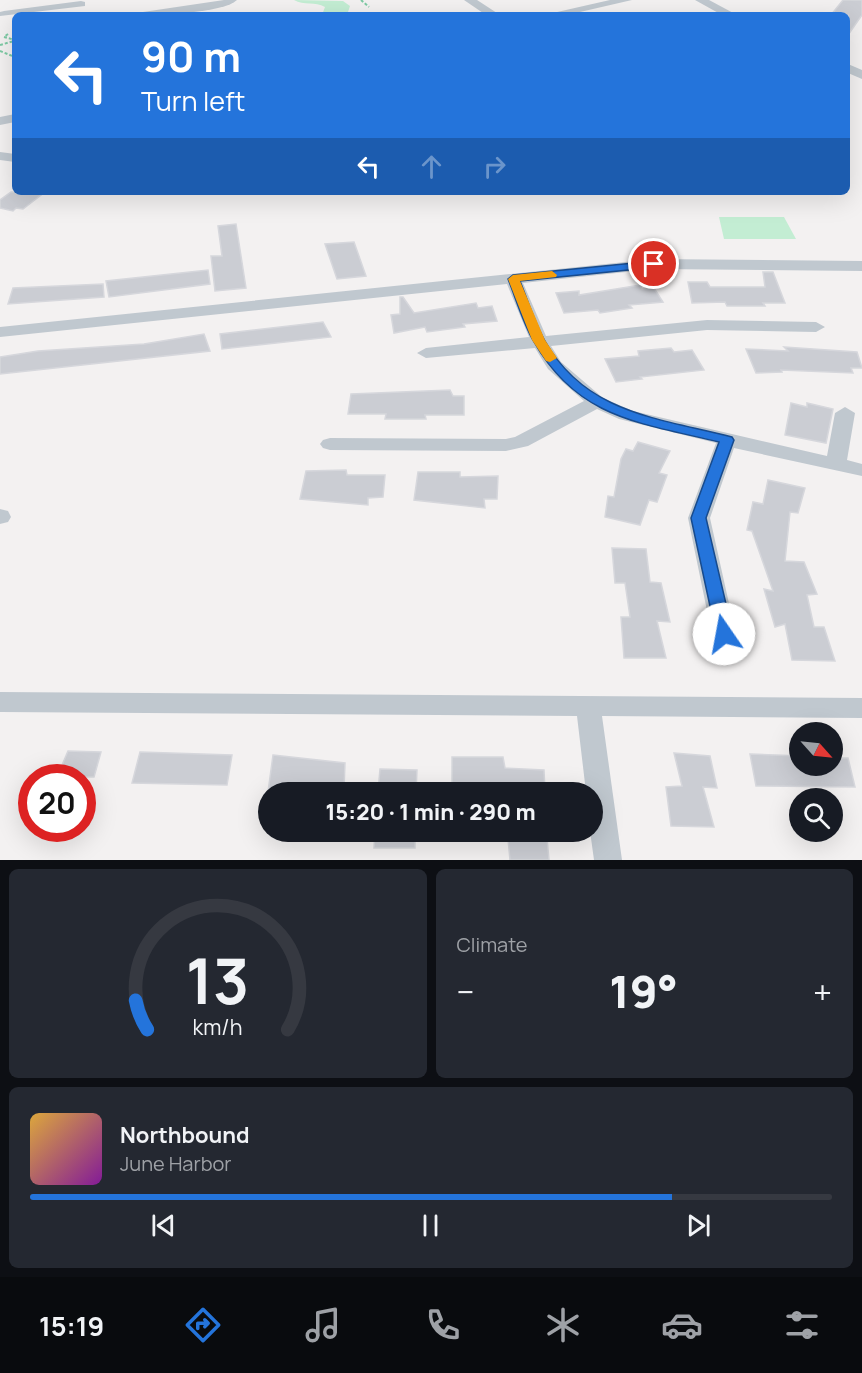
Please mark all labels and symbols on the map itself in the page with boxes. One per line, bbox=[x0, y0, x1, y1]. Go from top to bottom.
pin bbox=[628, 238, 679, 289]
position arrow bbox=[692, 602, 756, 666]
north arrow bbox=[789, 722, 843, 776]
speed limit sign: 20 bbox=[18, 764, 96, 842]

